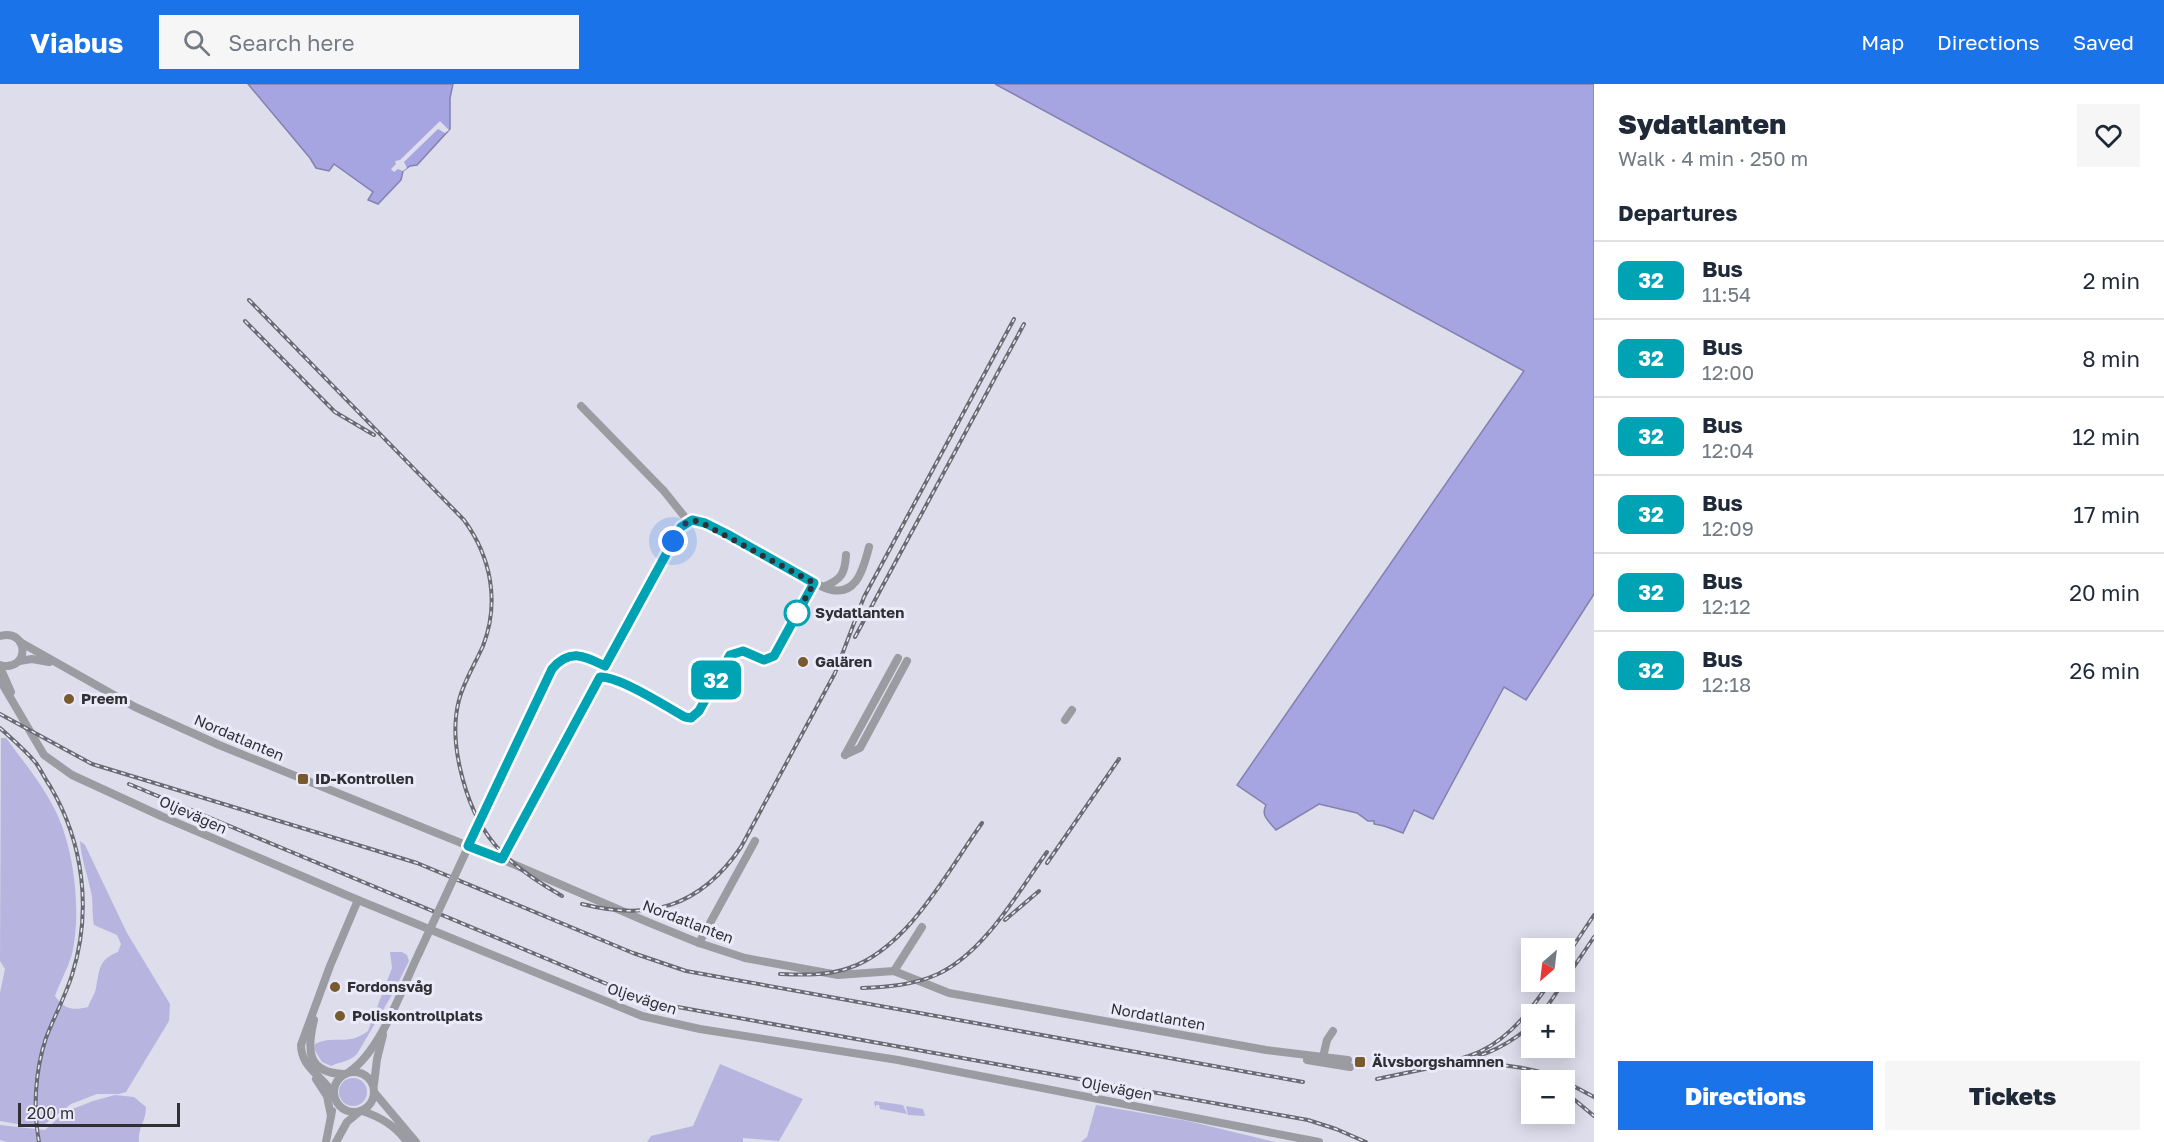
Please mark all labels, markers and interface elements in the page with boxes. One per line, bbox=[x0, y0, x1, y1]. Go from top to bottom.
search box bbox=[159, 15, 579, 69]
text: Viabus bbox=[30, 26, 123, 59]
icon: search bbox=[180, 26, 213, 59]
text: Search here bbox=[228, 29, 354, 56]
text: Map bbox=[1861, 29, 1904, 55]
text: Directions bbox=[1937, 29, 2040, 55]
text: Saved bbox=[2073, 29, 2134, 55]
button: heart bbox=[2077, 104, 2140, 167]
text: Sydatlanten bbox=[1618, 107, 1786, 140]
text: Walk · 4 min · 250 m bbox=[1618, 146, 1808, 170]
text: Departures bbox=[1618, 199, 1737, 226]
text: Bus bbox=[1702, 255, 1743, 282]
text: 32 bbox=[1638, 267, 1664, 293]
text: 2 min bbox=[2083, 267, 2140, 294]
text: 11:54 bbox=[1702, 282, 1751, 306]
text: Bus bbox=[1702, 333, 1743, 360]
text: 32 bbox=[1638, 345, 1664, 371]
text: 8 min bbox=[2082, 345, 2140, 372]
text: 12:00 bbox=[1702, 360, 1754, 384]
text: Bus bbox=[1702, 411, 1743, 438]
text: 32 bbox=[1638, 423, 1664, 449]
text: 12 min bbox=[2072, 423, 2140, 450]
text: 12:04 bbox=[1702, 438, 1754, 462]
text: Bus bbox=[1702, 489, 1743, 516]
text: 32 bbox=[1638, 501, 1664, 527]
text: 17 min bbox=[2073, 501, 2140, 528]
text: 12:09 bbox=[1702, 516, 1754, 540]
your location bbox=[658, 526, 688, 556]
text: Bus bbox=[1702, 567, 1743, 594]
text: 32 bbox=[1638, 579, 1664, 605]
text: 20 min bbox=[2069, 579, 2140, 606]
text: 12:12 bbox=[1702, 594, 1751, 618]
marker: Sydatlanten bbox=[784, 600, 810, 626]
place label: Sydatlanten bbox=[815, 603, 904, 621]
text: Bus bbox=[1702, 645, 1743, 672]
place label: Galären bbox=[815, 652, 872, 670]
marker: Galären bbox=[796, 655, 810, 669]
text: 32 bbox=[1638, 657, 1664, 683]
text: 26 min bbox=[2070, 657, 2140, 684]
line badge: 32 bbox=[689, 660, 743, 700]
text: 32 bbox=[703, 667, 729, 693]
text: 12:18 bbox=[1702, 672, 1751, 696]
place label: Preem bbox=[81, 689, 128, 707]
marker: Preem bbox=[62, 692, 76, 706]
street label: Nordatlanten bbox=[192, 710, 287, 764]
place label: ID-Kontrollen bbox=[315, 769, 414, 787]
marker: ID-Kontrollen bbox=[296, 772, 310, 786]
street label: Oljevägen bbox=[157, 791, 230, 837]
street label: Nordatlanten bbox=[640, 895, 736, 947]
north arrow bbox=[1521, 938, 1575, 992]
map controls bbox=[1521, 938, 1575, 1124]
place label: Fordonsvåg bbox=[347, 977, 432, 995]
street label: Oljevägen bbox=[605, 978, 679, 1018]
marker: Fordonsvåg bbox=[328, 980, 342, 994]
street label: Nordatlanten bbox=[1109, 999, 1207, 1033]
button: + bbox=[1521, 1004, 1575, 1058]
place label: Poliskontrollplats bbox=[352, 1006, 483, 1024]
marker: Poliskontrollplats bbox=[333, 1009, 347, 1023]
place label: Älvsborgshamnen bbox=[1372, 1052, 1504, 1070]
marker: Älvsborgshamnen bbox=[1353, 1055, 1367, 1069]
button: Directions bbox=[1618, 1061, 1873, 1130]
button: Tickets bbox=[1885, 1061, 2140, 1130]
button: − bbox=[1521, 1070, 1575, 1124]
street label: Oljevägen bbox=[1080, 1072, 1154, 1104]
scale bar bbox=[18, 1100, 180, 1128]
text: 200 m bbox=[27, 1103, 74, 1123]

